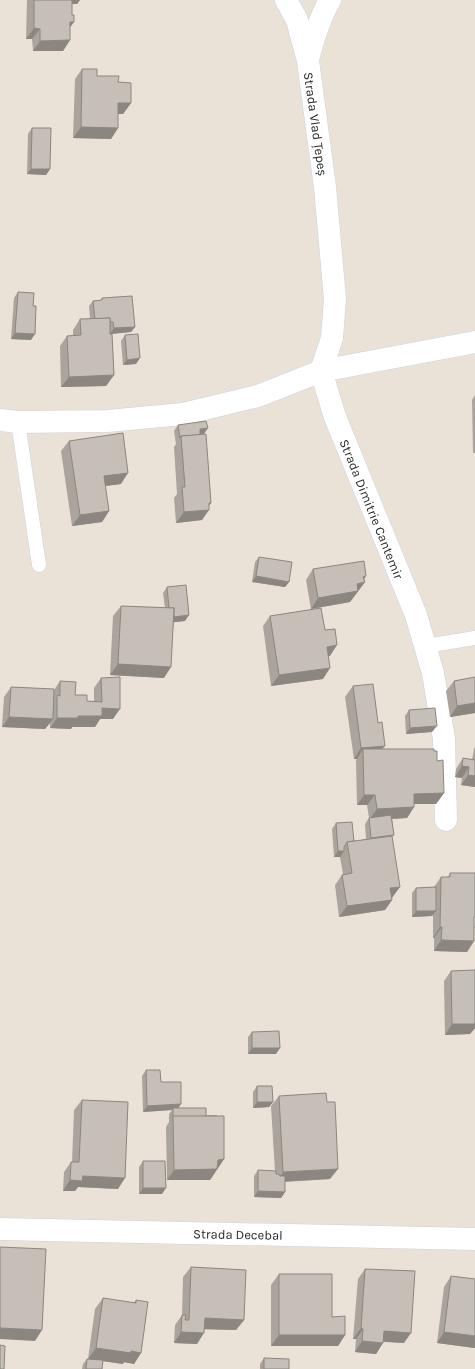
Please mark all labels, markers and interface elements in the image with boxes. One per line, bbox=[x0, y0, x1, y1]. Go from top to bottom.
street label: Strada Vlad Țepeș bbox=[300, 71, 330, 177]
street label: Strada Dimitrie Cantemir bbox=[337, 437, 407, 582]
street label: Strada Decebal bbox=[193, 1226, 283, 1243]

